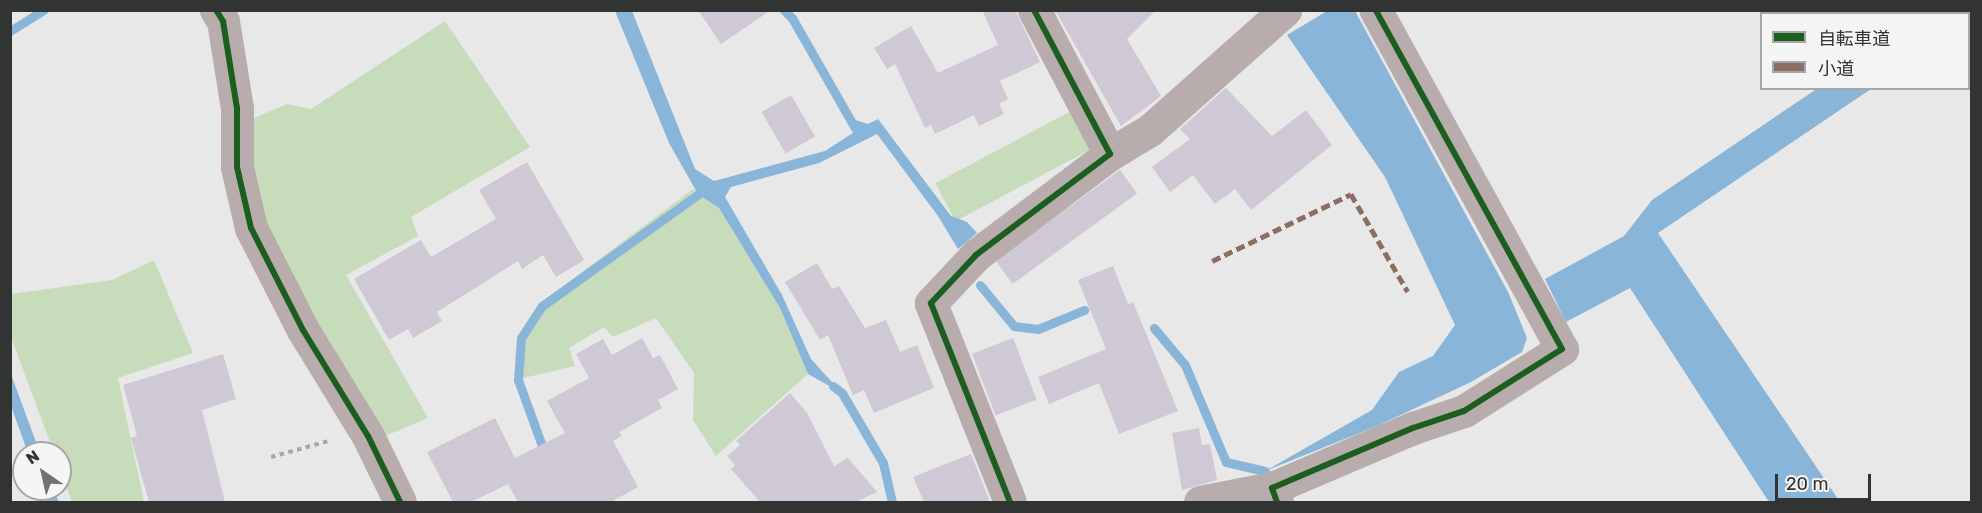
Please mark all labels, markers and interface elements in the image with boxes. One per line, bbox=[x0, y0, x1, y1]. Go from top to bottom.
legend bbox=[1760, 12, 1970, 90]
text: 自転車道 bbox=[1818, 28, 1890, 50]
text: 小道 bbox=[1818, 58, 1854, 80]
north arrow bbox=[12, 441, 72, 501]
text: N bbox=[23, 446, 43, 468]
scale bar bbox=[1778, 462, 1874, 500]
text: 20 m bbox=[1786, 473, 1828, 495]

